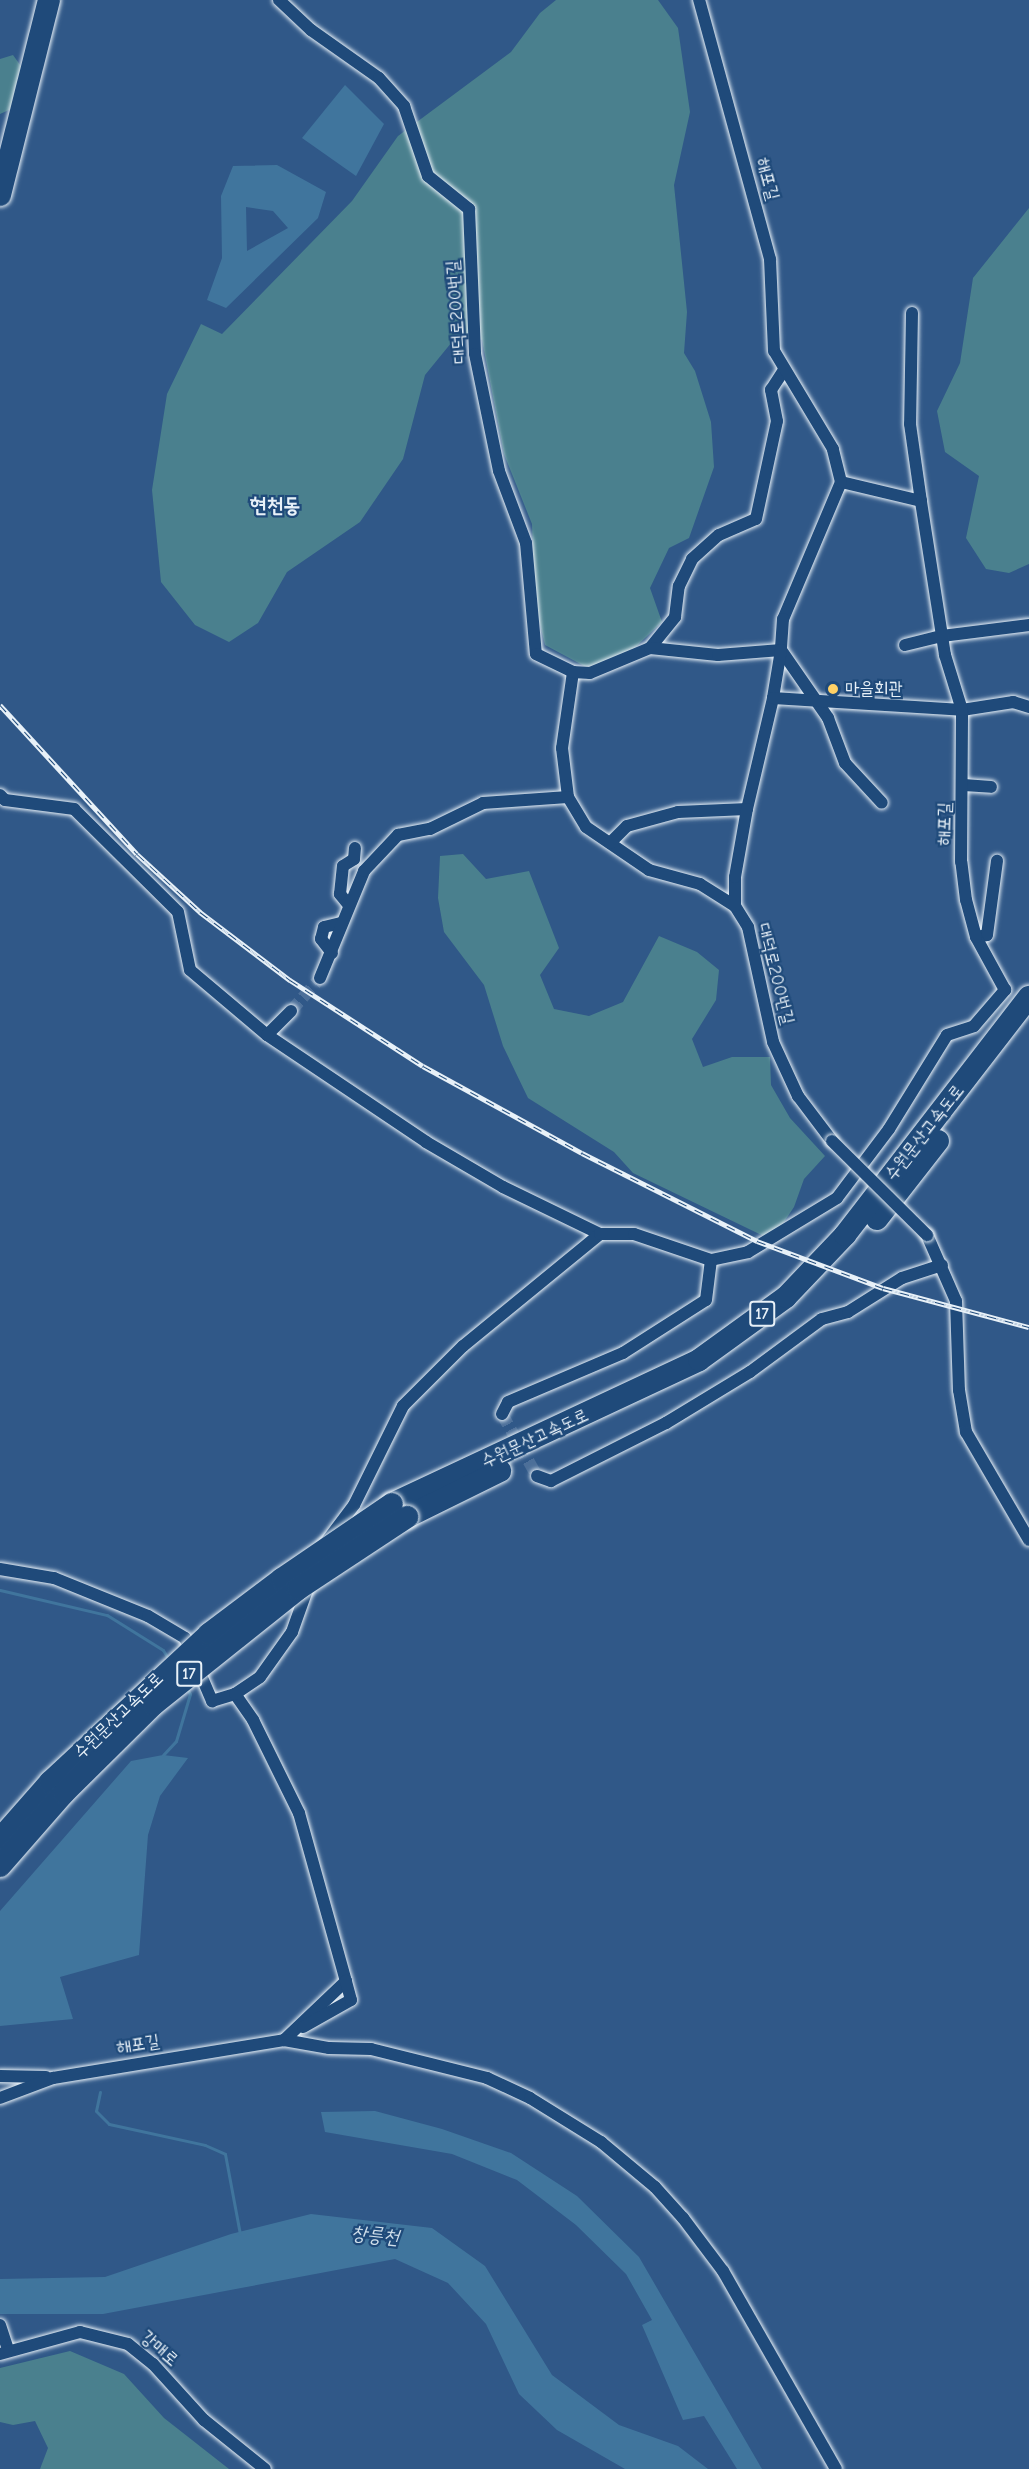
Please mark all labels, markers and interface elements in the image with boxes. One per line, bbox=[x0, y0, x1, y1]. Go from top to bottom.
street label: 해포길 bbox=[751, 155, 783, 203]
street label: 대덕로200번길 bbox=[443, 259, 471, 365]
district label: 현천동 bbox=[250, 492, 300, 518]
place label: 마을회관 bbox=[845, 678, 903, 700]
marker: 마을회관 bbox=[826, 682, 840, 696]
street label: 해포길 bbox=[933, 802, 957, 846]
street label: 대덕로200번길 bbox=[752, 921, 798, 1027]
street label: 수원문산고속도로 bbox=[881, 1081, 969, 1185]
road number: 17 bbox=[748, 1301, 776, 1327]
street label: 수원문산고속도로 bbox=[478, 1405, 592, 1473]
road number: 17 bbox=[176, 1661, 202, 1687]
street label: 수원문산고속도로 bbox=[70, 1668, 168, 1764]
street label: 해포길 bbox=[115, 2031, 161, 2059]
water label: 창릉천 bbox=[350, 2221, 400, 2249]
street label: 강매로 bbox=[136, 2327, 182, 2371]

